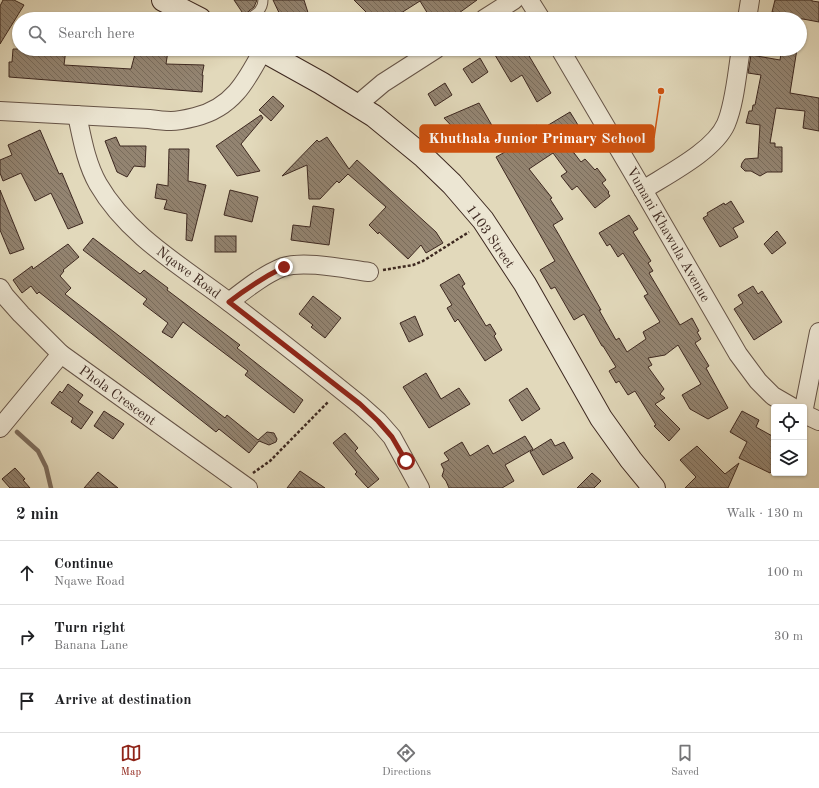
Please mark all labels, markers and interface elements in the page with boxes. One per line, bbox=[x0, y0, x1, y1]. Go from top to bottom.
search box bbox=[12, 12, 807, 56]
icon: search bbox=[26, 23, 48, 45]
text: Search here bbox=[58, 27, 135, 42]
callout: Khuthala Junior Primary School bbox=[420, 125, 654, 152]
text: Khuthala Junior Primary School bbox=[428, 132, 646, 147]
street label: Vumani Khawula Avenue bbox=[624, 165, 712, 304]
street label: 1103 Street bbox=[463, 202, 517, 271]
street label: Nqawe Road bbox=[154, 244, 223, 301]
route end bbox=[275, 258, 293, 276]
street label: Phola Crescent bbox=[76, 363, 159, 428]
map controls bbox=[771, 404, 807, 476]
button: locate bbox=[771, 404, 807, 440]
button: layers bbox=[771, 440, 807, 476]
route start bbox=[397, 452, 415, 470]
text: 2 min bbox=[16, 506, 59, 523]
text: Walk · 130 m bbox=[726, 507, 803, 520]
text: Continue bbox=[54, 557, 113, 572]
icon: ahead bbox=[16, 562, 38, 584]
text: 100 m bbox=[766, 566, 803, 579]
text: Nqawe Road bbox=[54, 575, 125, 588]
text: Turn right bbox=[54, 621, 125, 636]
icon: right bbox=[16, 626, 38, 648]
text: 30 m bbox=[774, 630, 803, 643]
text: Banana Lane bbox=[54, 639, 128, 652]
icon: arrive bbox=[16, 690, 38, 712]
text: Arrive at destination bbox=[54, 693, 192, 708]
tab: Map bbox=[120, 742, 142, 780]
tab: Directions bbox=[382, 742, 431, 780]
tab: Saved bbox=[671, 742, 699, 780]

